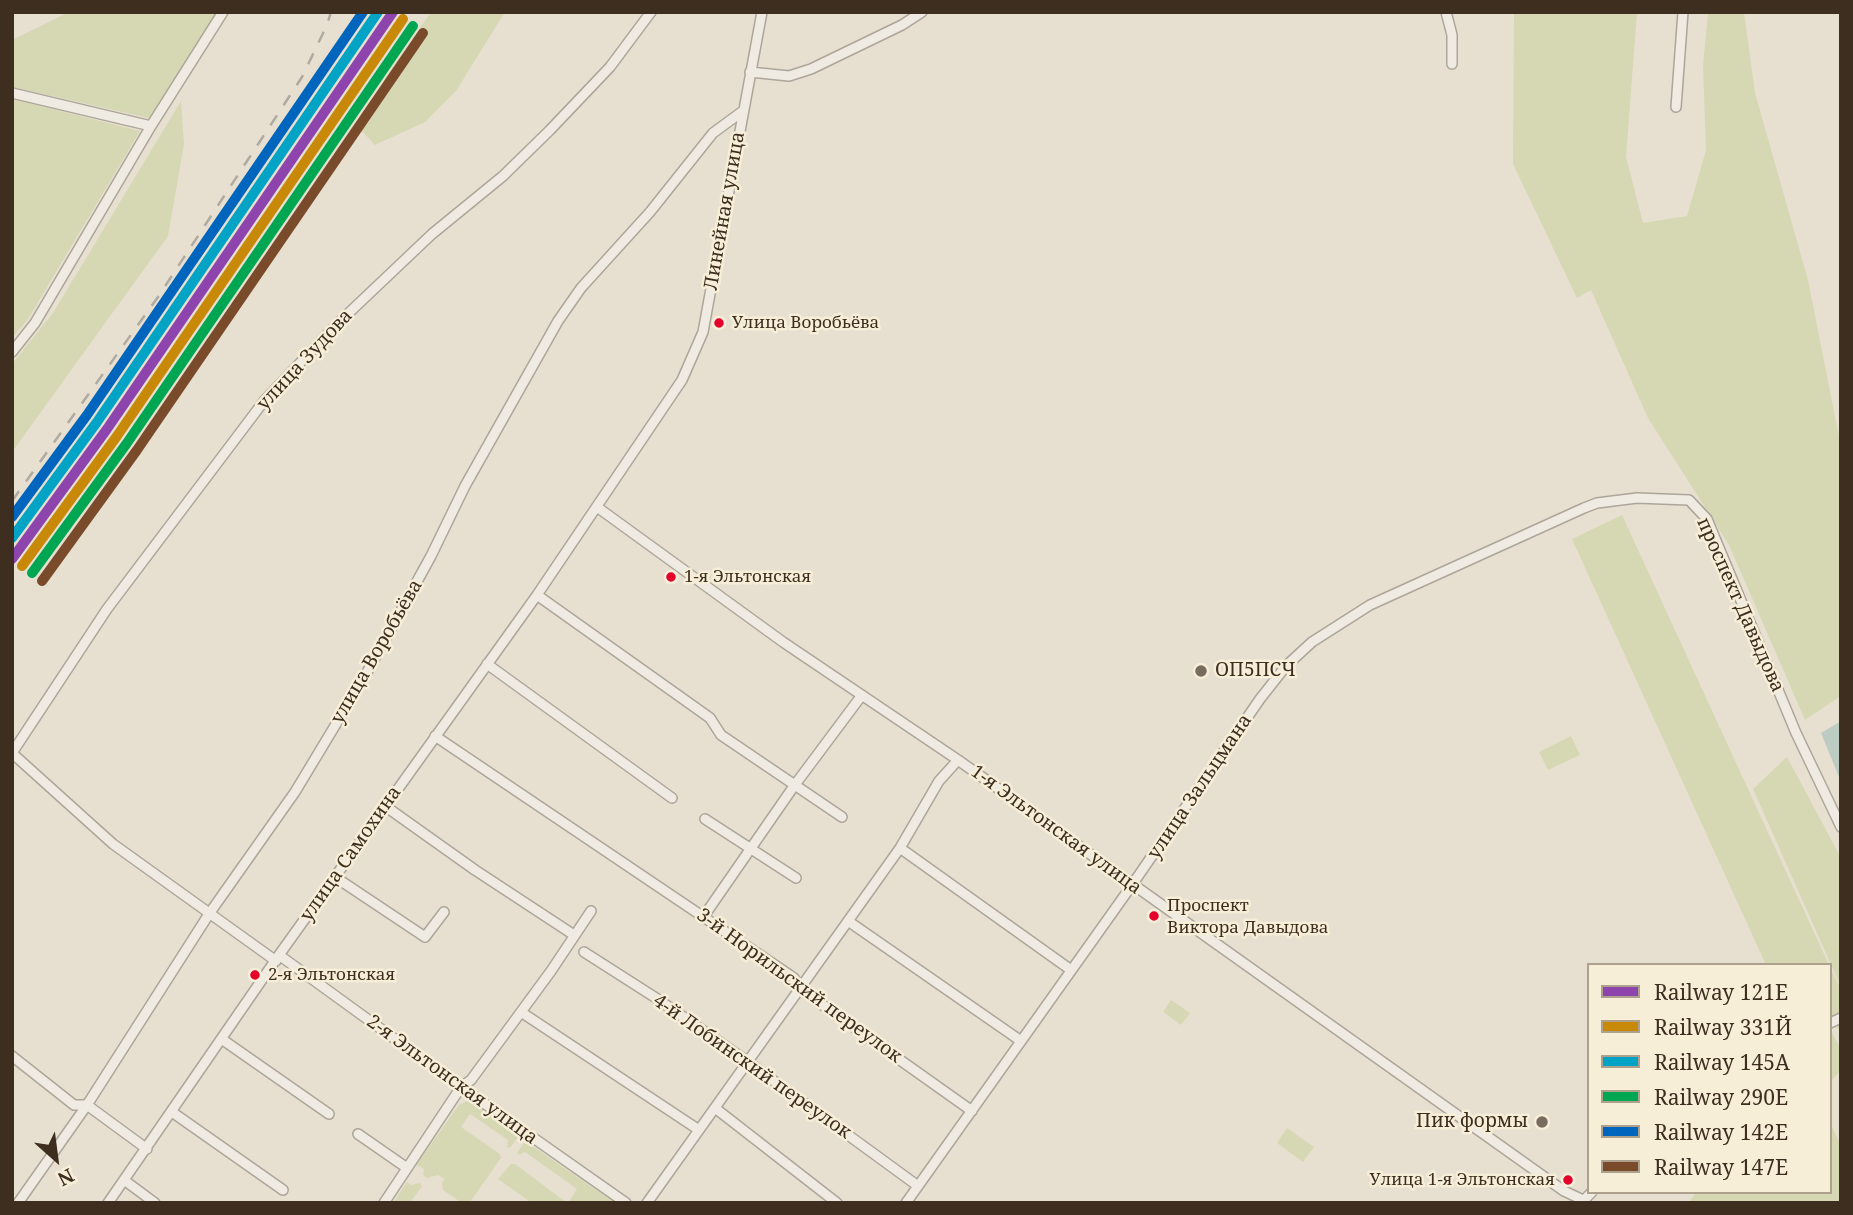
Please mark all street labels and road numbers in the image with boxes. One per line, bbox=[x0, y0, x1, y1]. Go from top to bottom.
street label: Линейная улица bbox=[700, 130, 750, 292]
street label: улица Зудова bbox=[252, 305, 358, 415]
street label: проспект Давыдова bbox=[1691, 514, 1789, 696]
street label: улица Воробьёва bbox=[326, 576, 428, 728]
street label: улица Зальцмана bbox=[1143, 710, 1257, 864]
street label: 1-я Эльтонская улица bbox=[966, 760, 1146, 900]
street label: улица Самохина bbox=[296, 782, 406, 926]
street label: 3-й Норильский переулок bbox=[692, 904, 906, 1068]
street label: 4-й Лобинский переулок bbox=[649, 990, 855, 1144]
street label: 2-я Эльтонская улица bbox=[362, 1010, 542, 1150]

